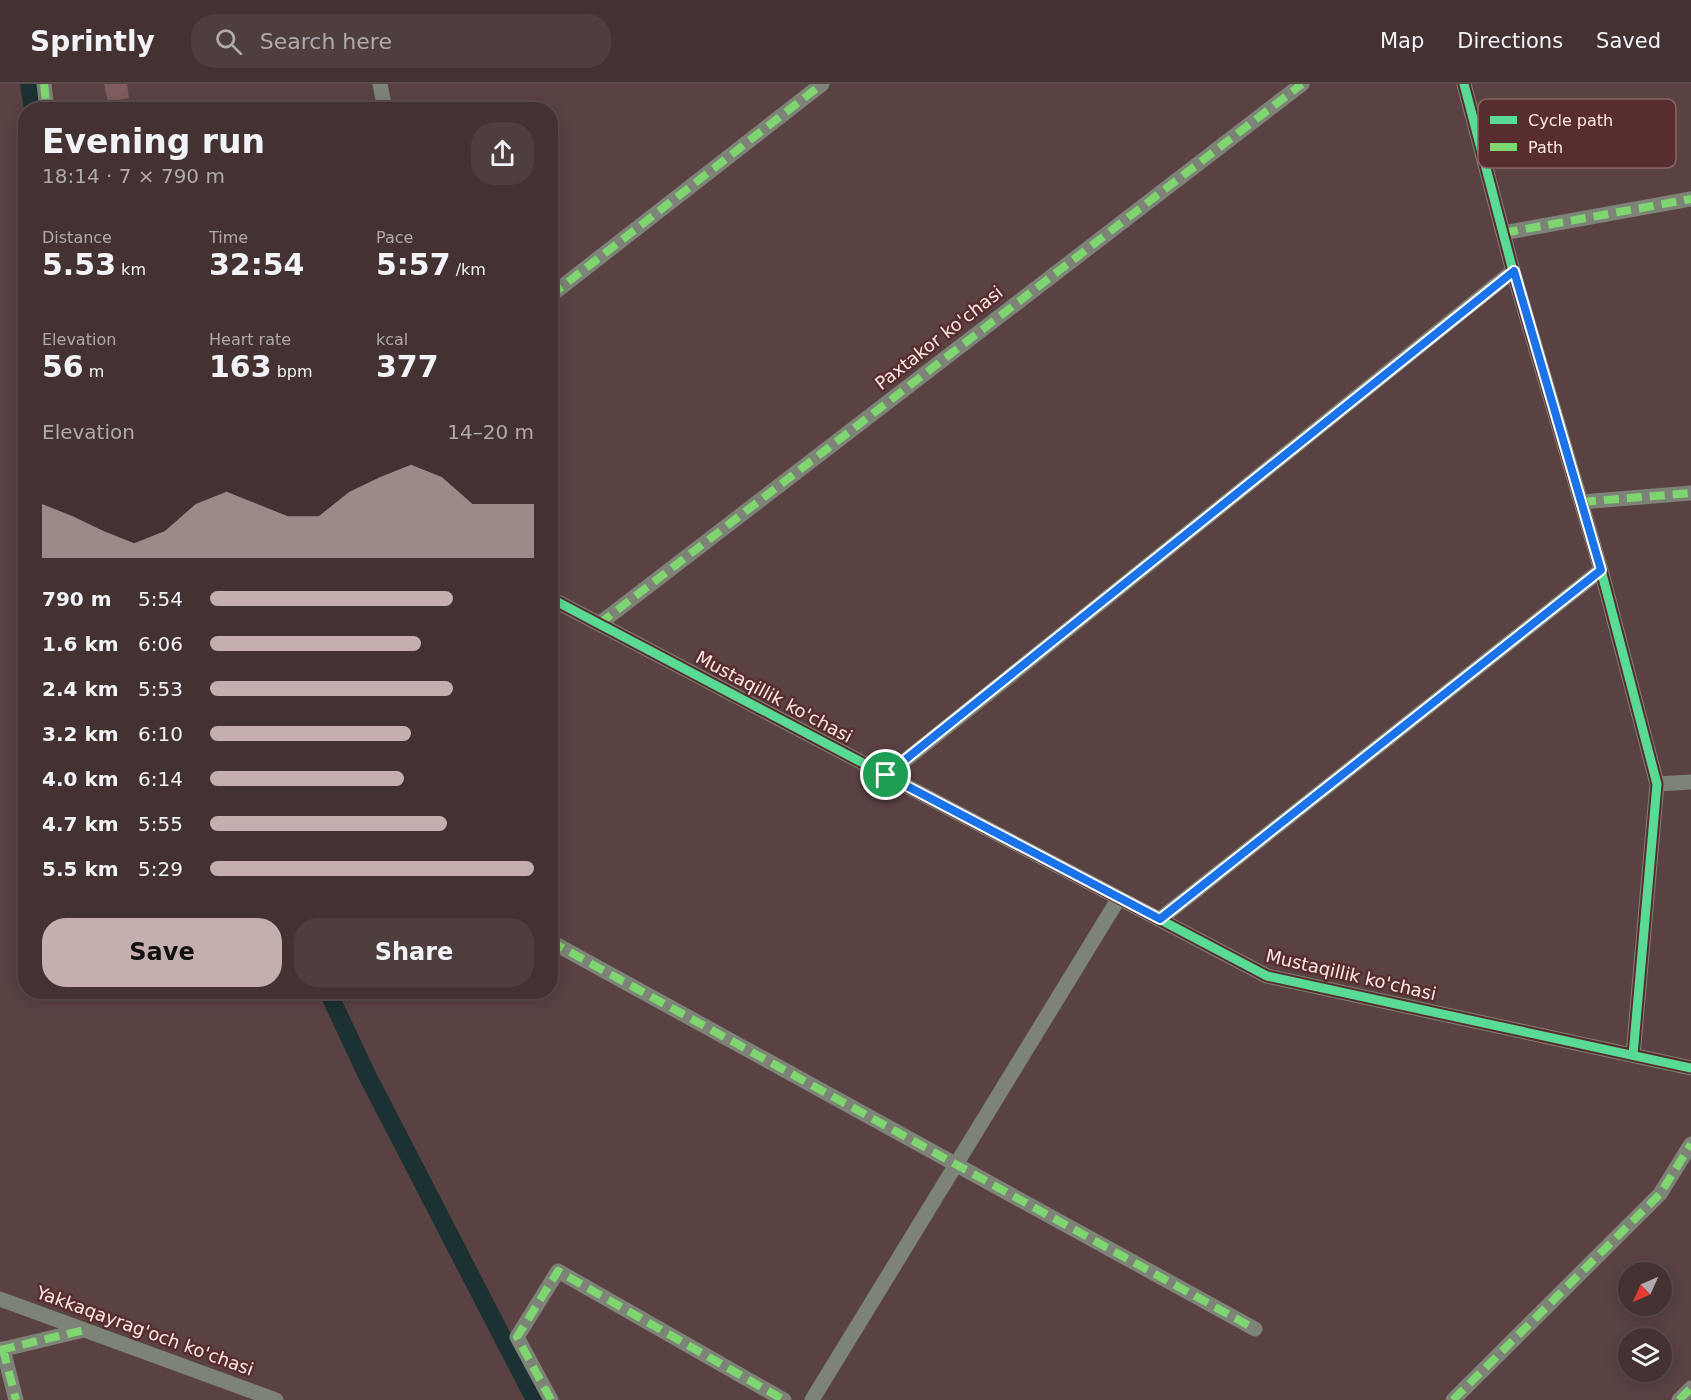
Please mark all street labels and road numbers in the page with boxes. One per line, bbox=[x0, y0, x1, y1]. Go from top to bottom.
street label: Paxtakor ko'chasi bbox=[871, 281, 1007, 394]
street label: Mustaqillik ko'chasi bbox=[692, 646, 856, 747]
street label: Mustaqillik ko'chasi bbox=[1264, 945, 1438, 1004]
street label: Yakkaqayrag'och ko'chasi bbox=[33, 1281, 257, 1380]

